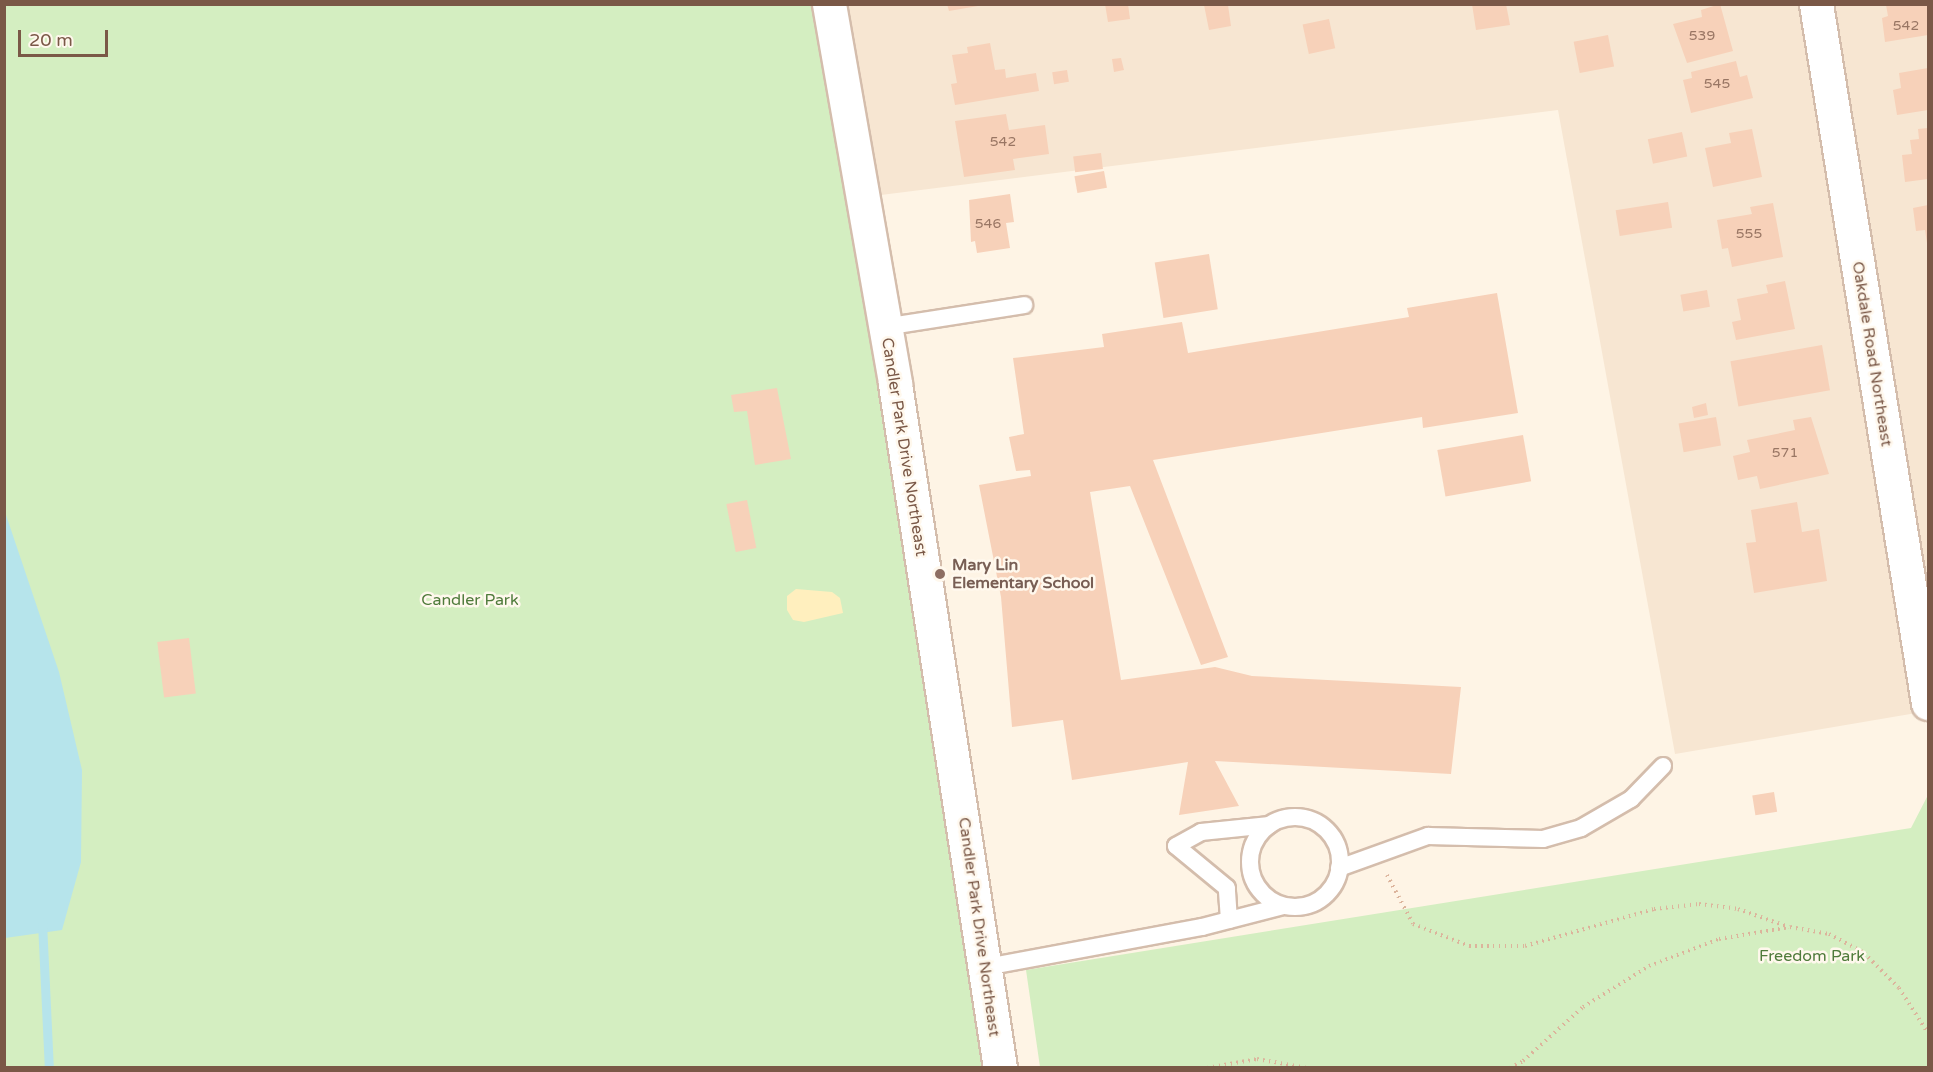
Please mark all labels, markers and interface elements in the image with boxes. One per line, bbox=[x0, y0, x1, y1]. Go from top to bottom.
scale bar bbox=[21, 18, 111, 56]
house number: 542 bbox=[1893, 18, 1919, 34]
house number: 539 bbox=[1689, 28, 1715, 44]
text: 20 m bbox=[29, 29, 73, 51]
house number: 545 bbox=[1704, 76, 1730, 92]
house number: 542 bbox=[990, 134, 1016, 150]
house number: 546 bbox=[975, 216, 1001, 232]
house number: 555 bbox=[1736, 226, 1762, 242]
street label: Oakdale Road Northeast bbox=[1848, 260, 1896, 448]
street label: Candler Park Drive Northeast bbox=[877, 336, 931, 558]
house number: 571 bbox=[1772, 445, 1798, 461]
place label: Mary Lin Elementary School bbox=[952, 555, 1094, 593]
marker: Mary Lin Elementary School bbox=[933, 567, 947, 581]
park label: Candler Park bbox=[421, 590, 519, 610]
street label: Candler Park Drive Northeast bbox=[954, 816, 1004, 1038]
park label: Freedom Park bbox=[1759, 946, 1865, 966]

